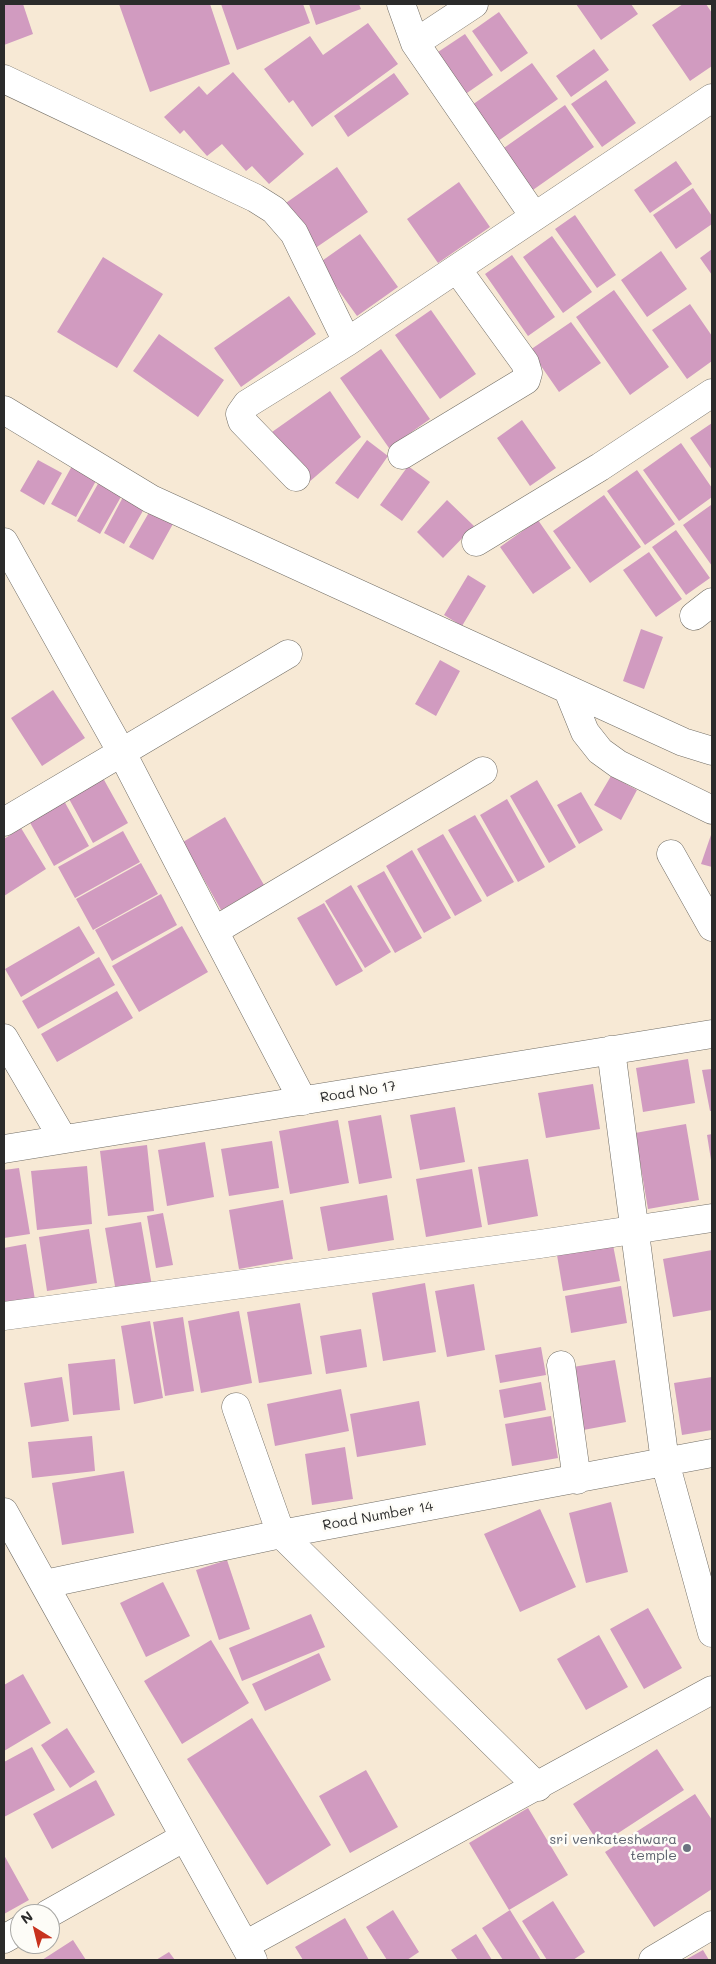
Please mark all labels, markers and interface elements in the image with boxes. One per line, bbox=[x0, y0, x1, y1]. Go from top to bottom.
street label: Road No 17 bbox=[319, 1078, 397, 1106]
street label: Road Number 14 bbox=[321, 1498, 435, 1534]
place label: sri venkateshwara temple bbox=[550, 1832, 677, 1864]
marker: sri venkateshwara temple bbox=[681, 1842, 693, 1854]
north arrow bbox=[10, 1904, 60, 1954]
text: N bbox=[17, 1906, 36, 1928]

